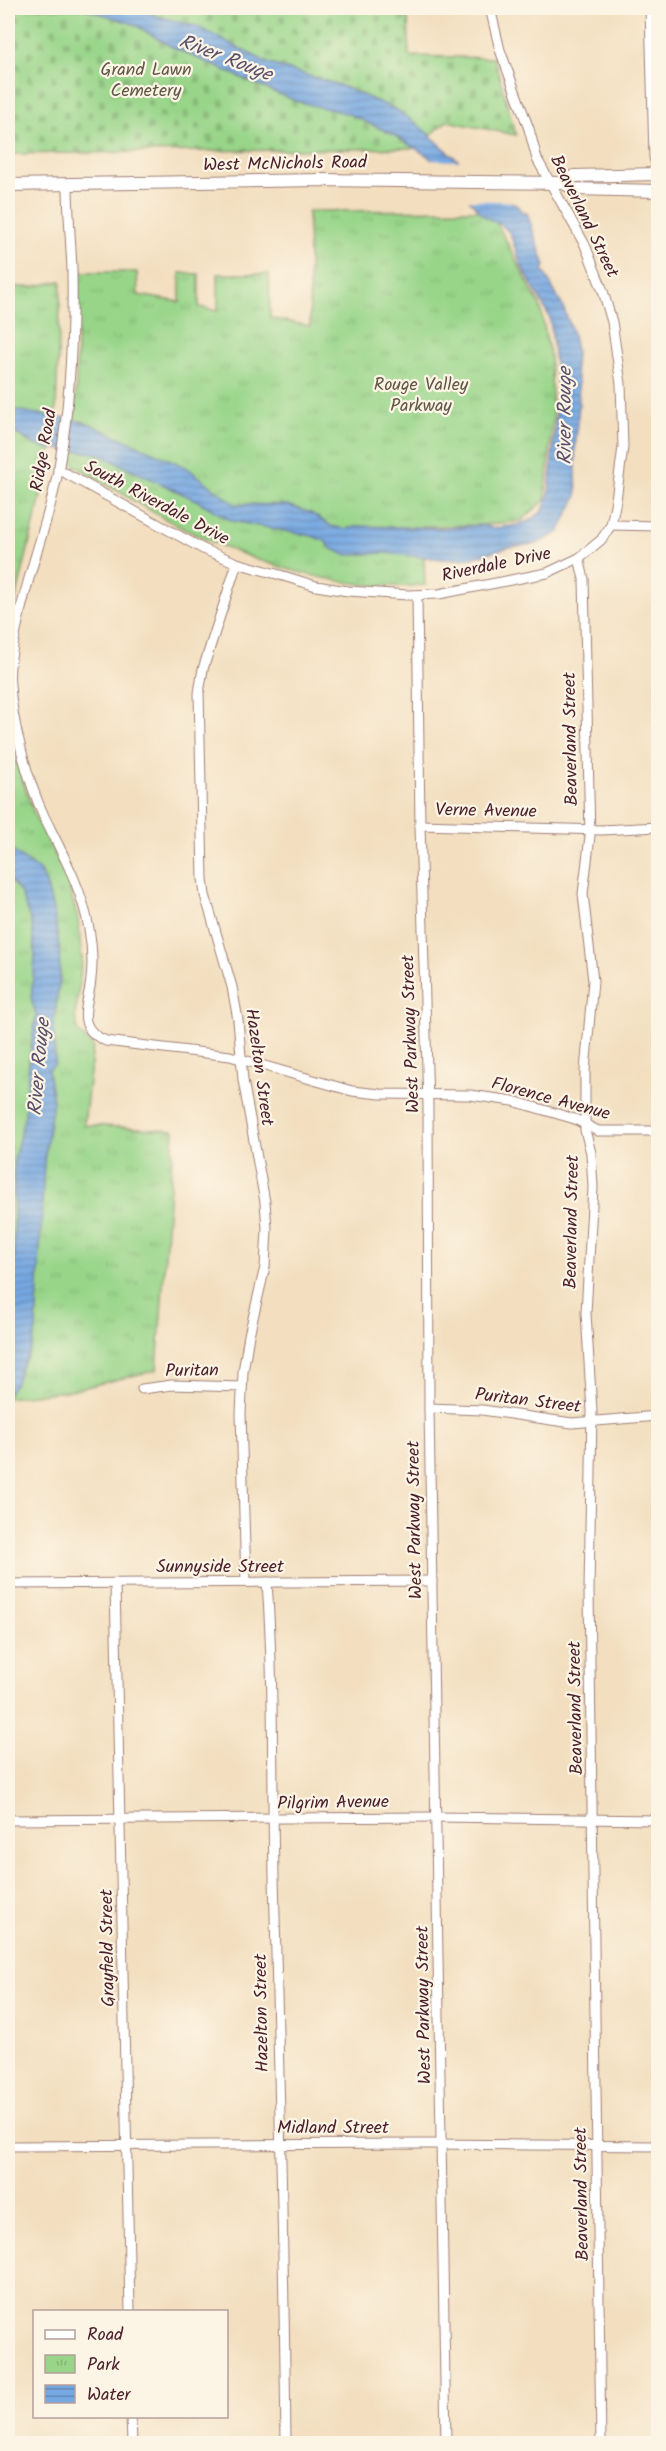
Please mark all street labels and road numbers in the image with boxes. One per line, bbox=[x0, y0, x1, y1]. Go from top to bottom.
street label: West McNichols Road bbox=[203, 149, 368, 180]
street label: Beaverland Street bbox=[541, 150, 626, 284]
street label: Ridge Road bbox=[23, 406, 66, 494]
street label: South Riverdale Drive bbox=[78, 453, 234, 554]
street label: Riverdale Drive bbox=[439, 540, 554, 591]
street label: Beaverland Street bbox=[556, 671, 587, 806]
street label: Verne Avenue bbox=[435, 796, 537, 827]
street label: West Parkway Street bbox=[394, 953, 429, 1114]
street label: Hazelton Street bbox=[236, 1007, 281, 1129]
street label: Florence Avenue bbox=[488, 1070, 613, 1129]
street label: Beaverland Street bbox=[557, 1154, 588, 1289]
street label: Puritan bbox=[165, 1357, 219, 1386]
street label: Puritan Street bbox=[473, 1381, 583, 1422]
street label: West Parkway Street bbox=[400, 1439, 431, 1599]
street label: Sunnyside Street bbox=[156, 1553, 285, 1582]
street label: Beaverland Street bbox=[561, 1640, 592, 1775]
street label: Pilgrim Avenue bbox=[277, 1788, 389, 1819]
street label: Grayfield Street bbox=[93, 1888, 124, 2007]
street label: West Parkway Street bbox=[409, 1924, 440, 2084]
street label: Hazelton Street bbox=[247, 1952, 278, 2072]
street label: Midland Street bbox=[277, 2114, 390, 2143]
street label: Beaverland Street bbox=[567, 2126, 598, 2261]

